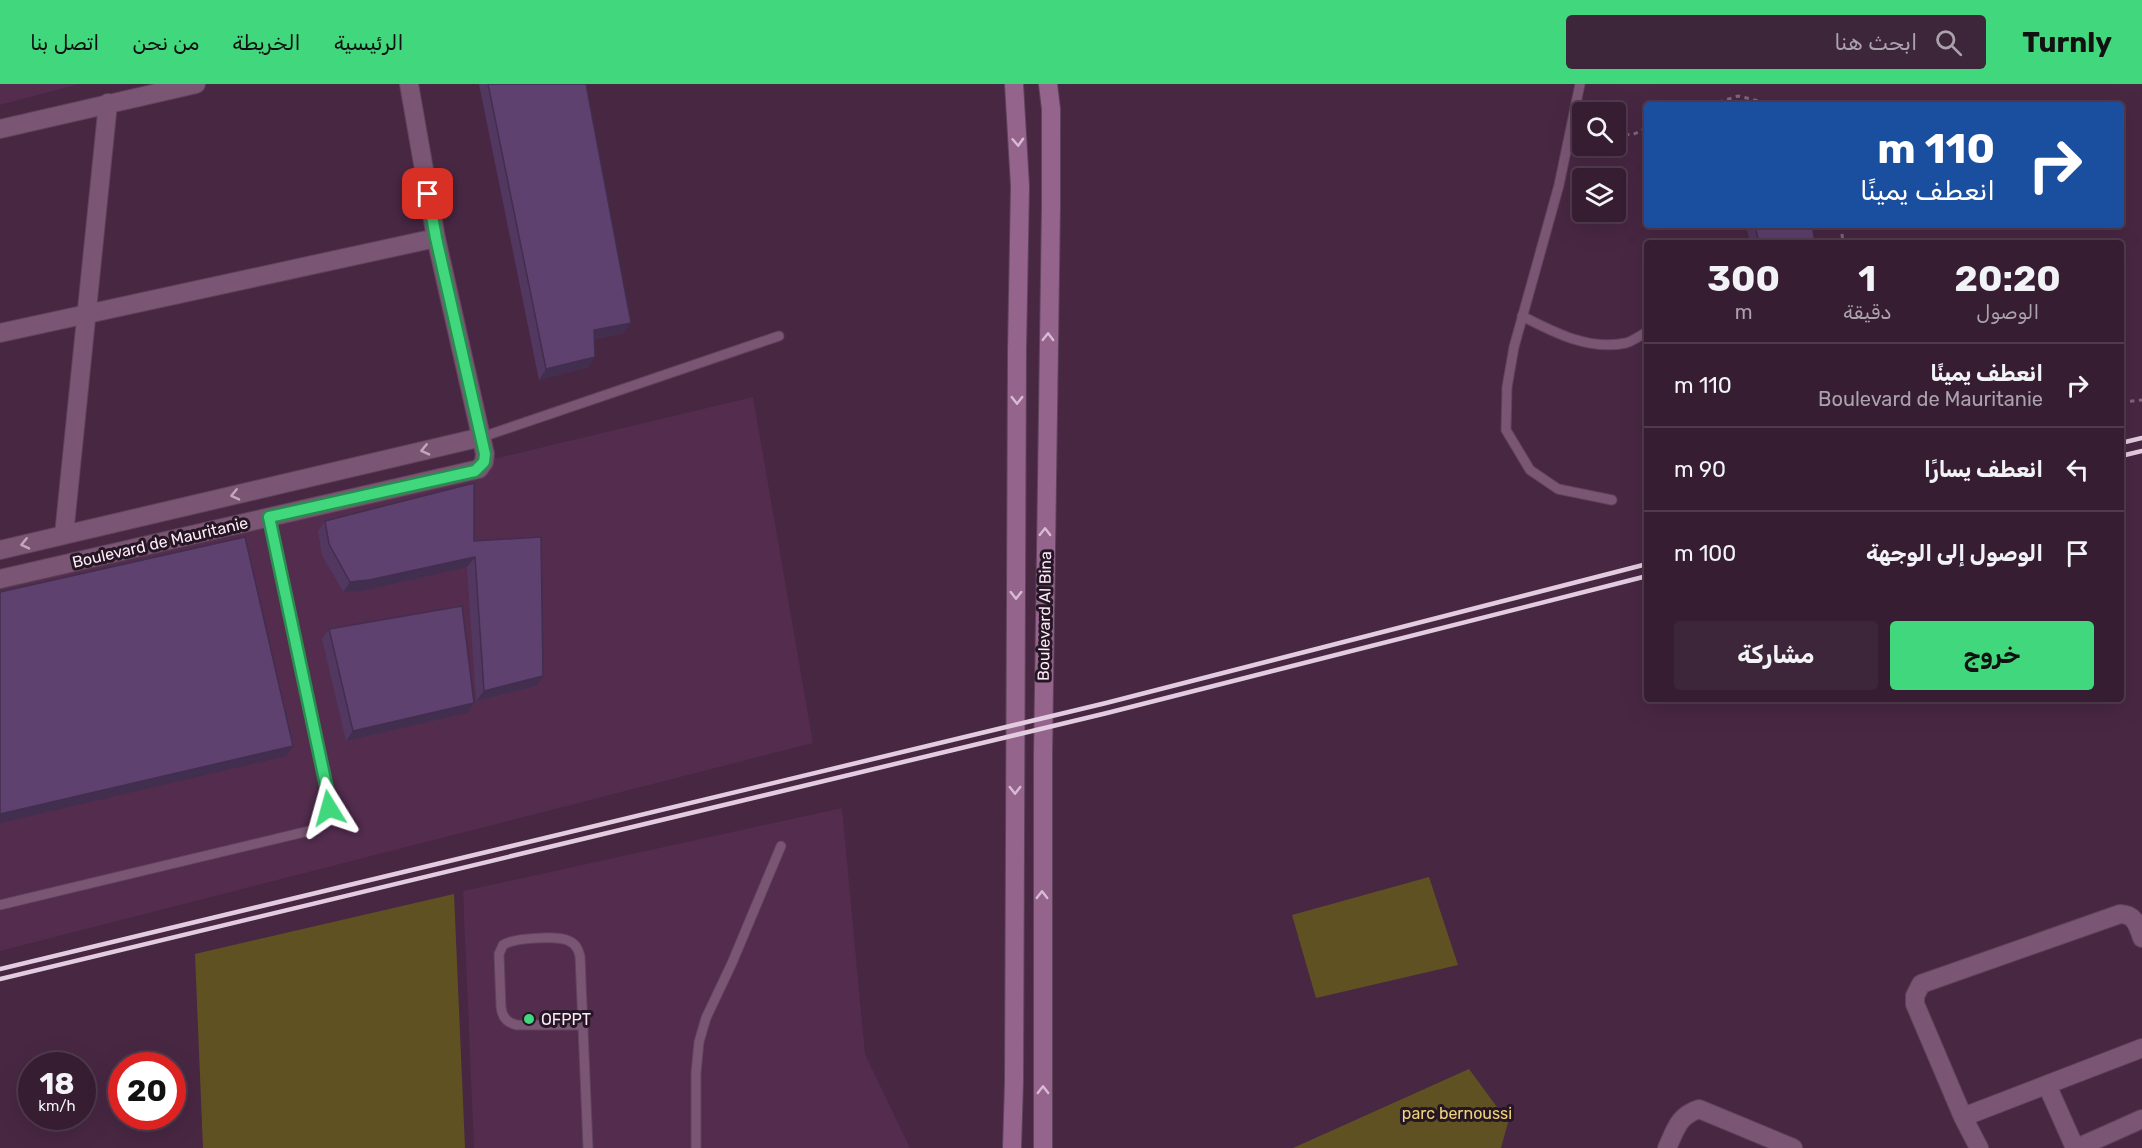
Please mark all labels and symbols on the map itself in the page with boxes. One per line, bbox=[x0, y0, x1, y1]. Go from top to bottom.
one-way arrow bbox=[1011, 138, 1024, 147]
pin bbox=[402, 168, 453, 219]
one-way arrow bbox=[1041, 332, 1054, 341]
one-way arrow bbox=[1011, 396, 1023, 405]
one-way arrow bbox=[420, 443, 430, 456]
one-way arrow bbox=[230, 488, 240, 501]
street label: Boulevard de Mauritanie bbox=[70, 513, 250, 572]
one-way arrow bbox=[1039, 527, 1051, 536]
one-way arrow bbox=[20, 537, 30, 550]
street label: Boulevard Al Bina bbox=[1034, 551, 1055, 681]
one-way arrow bbox=[1010, 591, 1022, 600]
position arrow bbox=[297, 776, 361, 840]
one-way arrow bbox=[1009, 786, 1021, 795]
one-way arrow bbox=[1036, 890, 1048, 899]
place label: OFPPT bbox=[541, 1010, 591, 1029]
marker: OFPPT bbox=[522, 1012, 536, 1026]
speed limit sign: 20 bbox=[108, 1052, 186, 1130]
one-way arrow bbox=[1037, 1085, 1049, 1094]
park label: parc bernoussi bbox=[1402, 1104, 1512, 1123]

